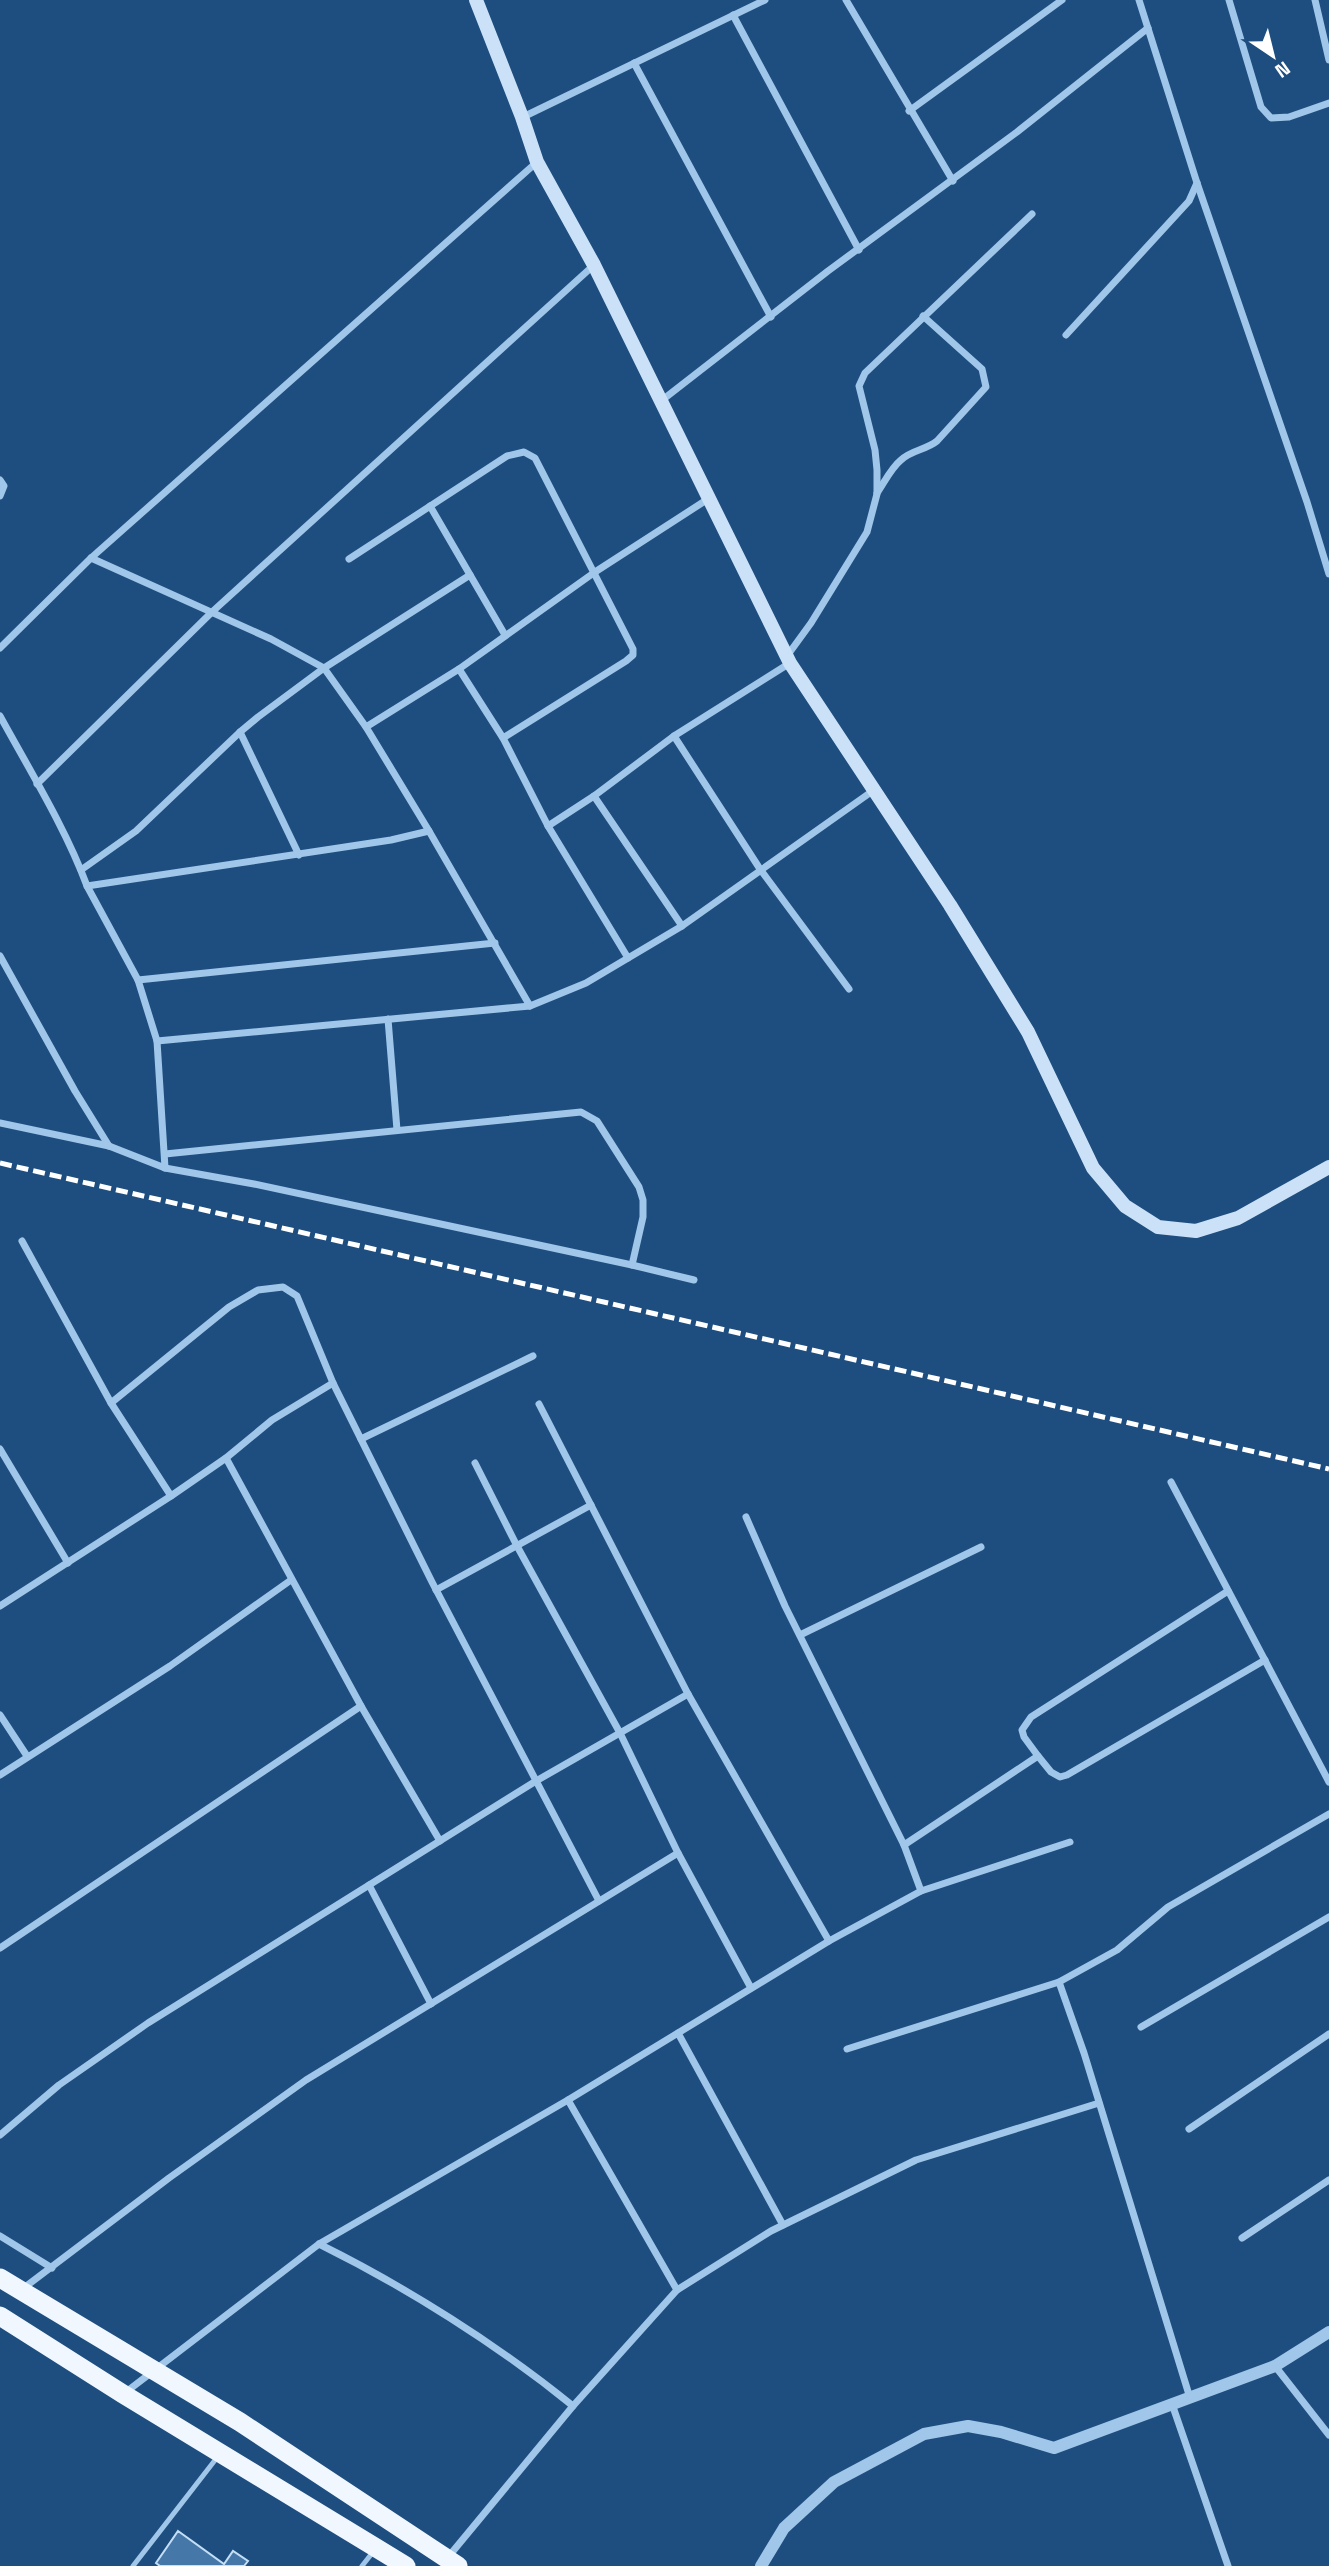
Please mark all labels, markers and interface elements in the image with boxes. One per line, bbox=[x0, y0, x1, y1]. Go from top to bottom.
north arrow bbox=[1238, 21, 1308, 91]
text: N bbox=[1270, 56, 1295, 83]

